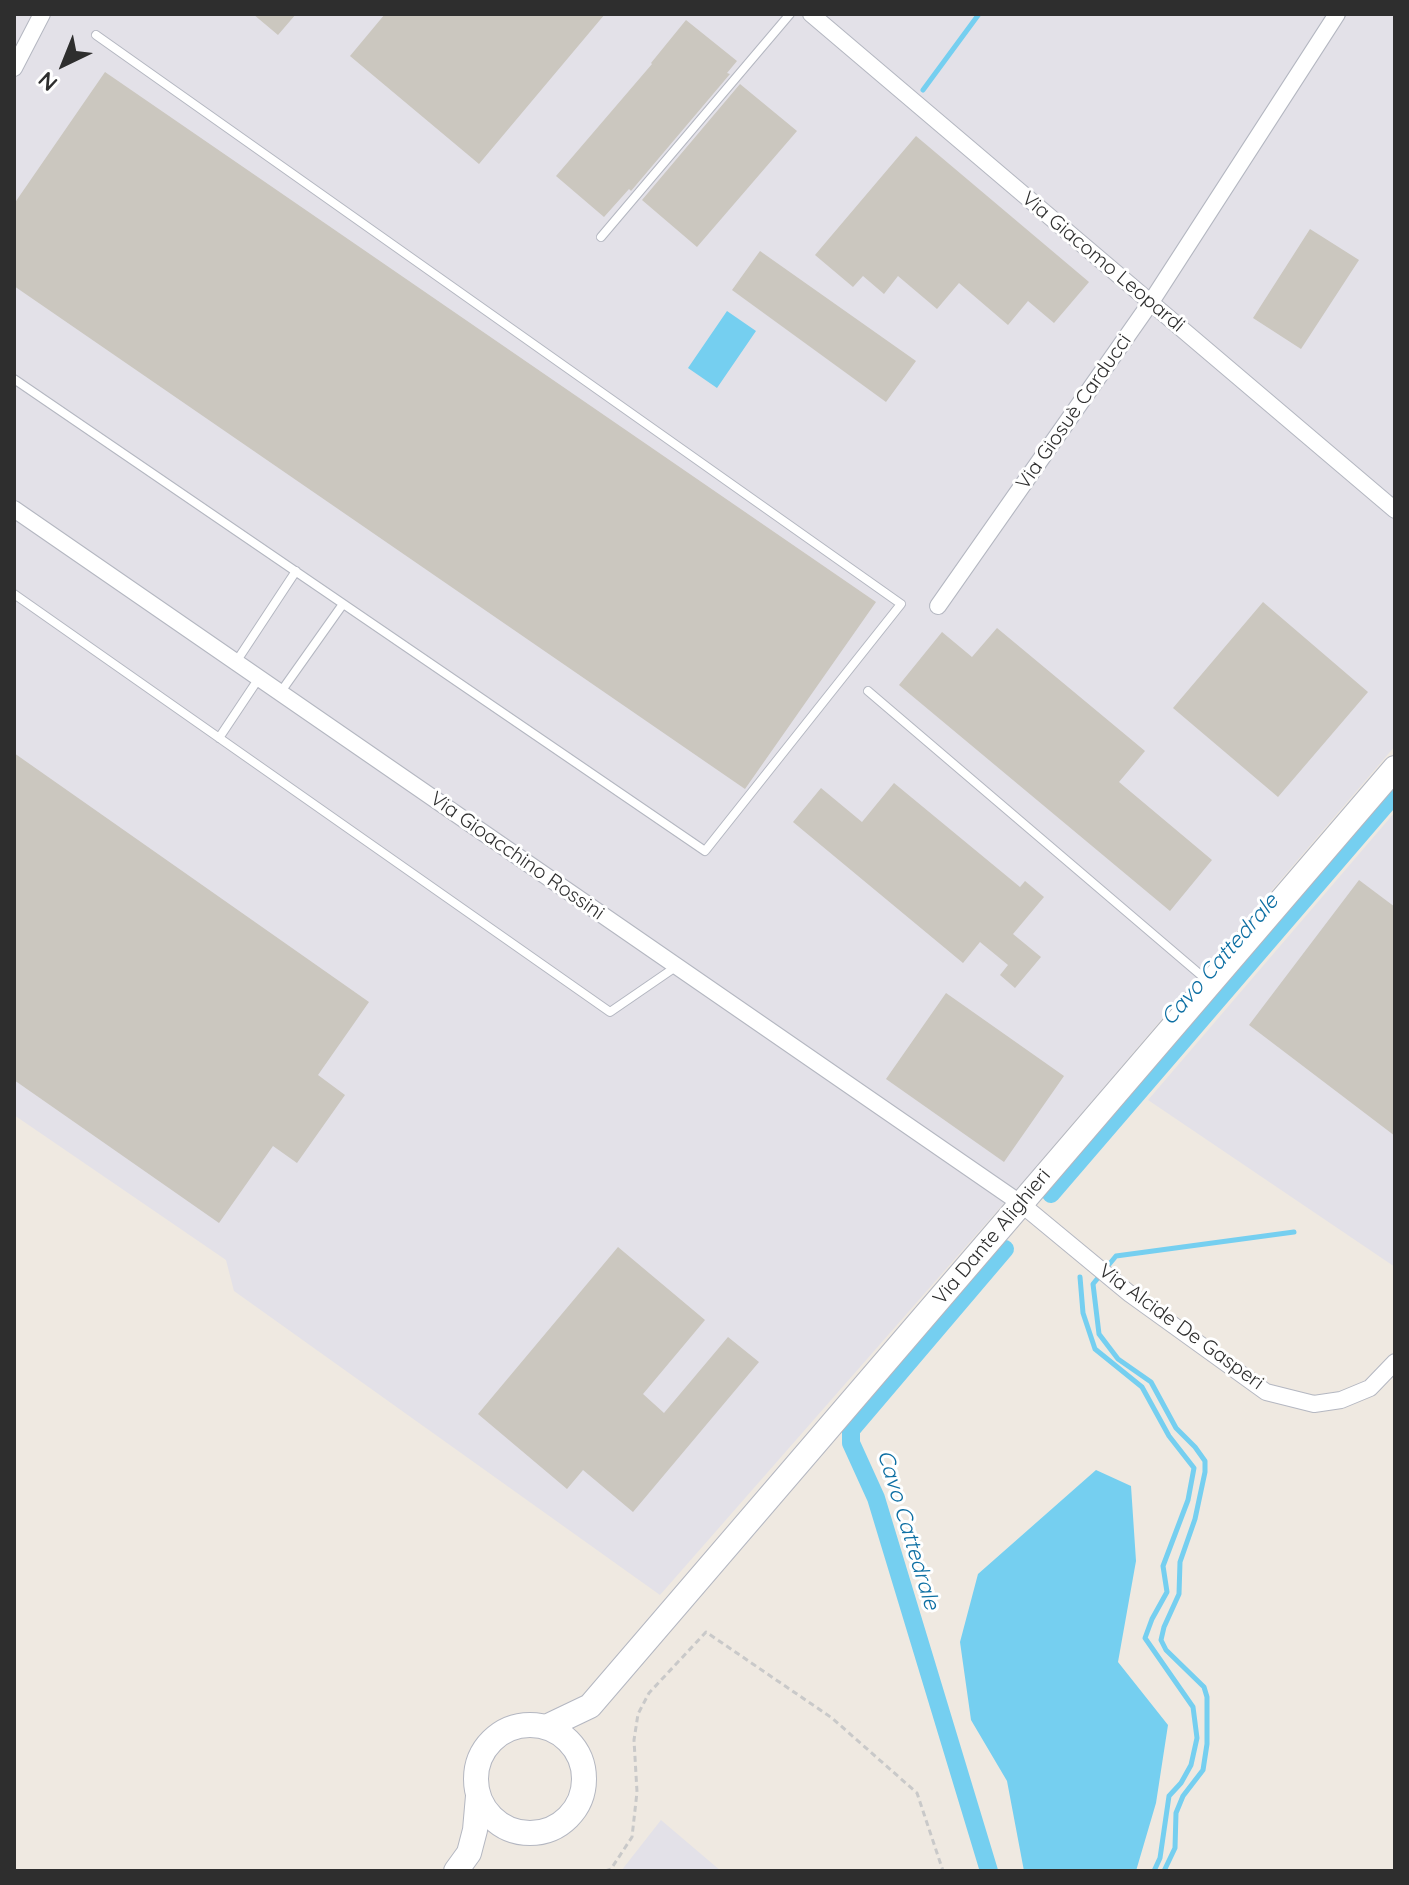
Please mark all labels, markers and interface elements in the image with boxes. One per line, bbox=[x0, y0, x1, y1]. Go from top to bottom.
north arrow bbox=[24, 24, 104, 104]
text: N bbox=[32, 66, 63, 97]
street label: Via Giacomo Leopardi bbox=[1017, 187, 1189, 337]
street label: Via Giosuè Carducci bbox=[1011, 330, 1137, 494]
street label: Via Gioacchino Rossini bbox=[425, 787, 609, 925]
water label: Cavo Cattedrale bbox=[1156, 889, 1284, 1031]
street label: Via Dante Alighieri bbox=[928, 1164, 1056, 1310]
street label: Via Alcide De Gasperi bbox=[1094, 1259, 1268, 1395]
water label: Cavo Cattedrale bbox=[871, 1447, 945, 1613]

